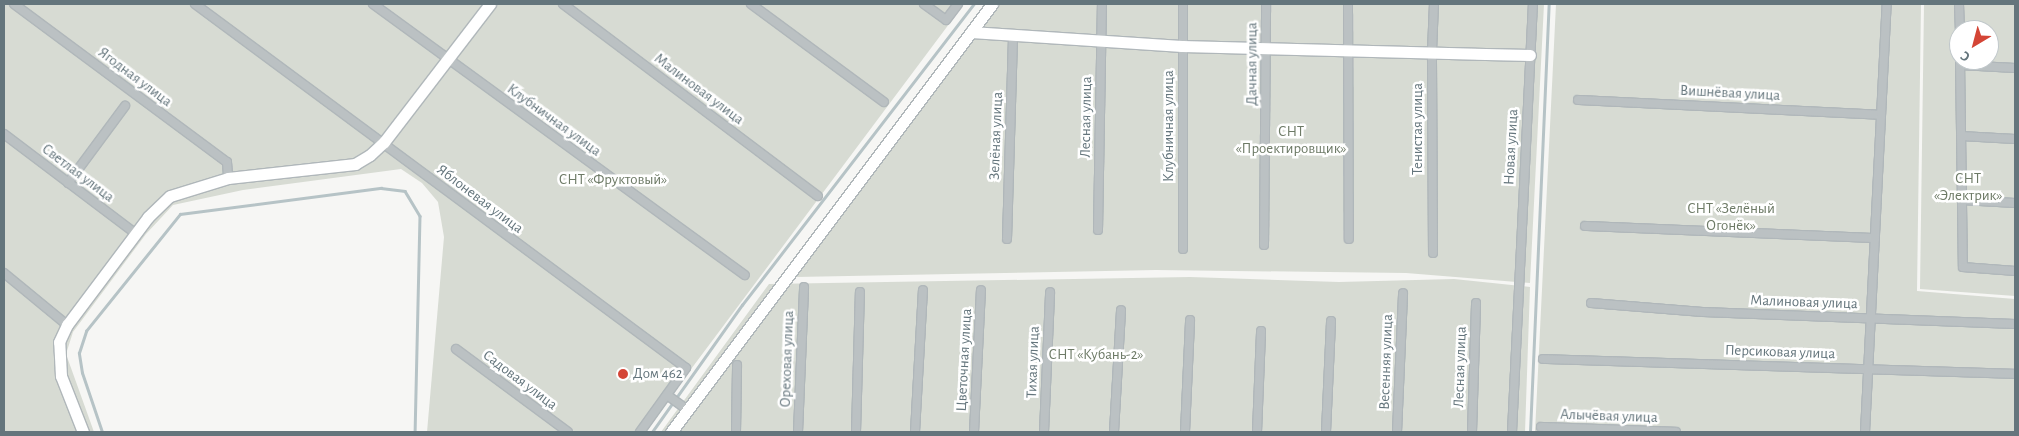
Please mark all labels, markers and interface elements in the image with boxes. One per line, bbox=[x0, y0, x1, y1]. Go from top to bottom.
north arrow bbox=[1949, 20, 1999, 70]
street label: Дачная улица bbox=[1243, 22, 1261, 106]
street label: Ягодная улица bbox=[95, 43, 175, 111]
text: С bbox=[1958, 48, 1973, 64]
street label: Малиновая улица bbox=[651, 49, 747, 129]
street label: Клубничная улица bbox=[1160, 70, 1178, 182]
street label: Лесная улица bbox=[1076, 76, 1096, 158]
street label: Клубничная улица bbox=[504, 80, 604, 160]
street label: Вишнёвая улица bbox=[1679, 81, 1781, 105]
street label: Тенистая улица bbox=[1409, 83, 1427, 175]
street label: Зелёная улица bbox=[985, 92, 1007, 180]
street label: Новая улица bbox=[1500, 108, 1522, 186]
park label: СНТ «Проектировщик» bbox=[1236, 122, 1346, 157]
street label: Светлая улица bbox=[38, 140, 118, 206]
street label: Яблоневая улица bbox=[433, 161, 527, 237]
park label: СНТ «Электрик» bbox=[1934, 169, 2002, 204]
park label: СНТ «Фруктовый» bbox=[559, 171, 667, 189]
park label: СНТ «Зелёный Огонёк» bbox=[1687, 199, 1775, 234]
street label: Малиновая улица bbox=[1750, 291, 1858, 313]
street label: Цветочная улица bbox=[952, 308, 976, 412]
street label: Ореховая улица bbox=[776, 310, 798, 408]
street label: Весенняя улица bbox=[1375, 314, 1397, 410]
street label: Тихая улица bbox=[1023, 326, 1043, 398]
street label: Лесная улица bbox=[1450, 326, 1470, 408]
street label: Персиковая улица bbox=[1724, 341, 1836, 363]
street label: Садовая улица bbox=[479, 346, 561, 414]
park label: СНТ «Кубань-2» bbox=[1049, 346, 1143, 364]
place label: Дом 462 bbox=[633, 365, 683, 383]
marker: Дом 462 bbox=[617, 368, 629, 380]
street label: Алычёвая улица bbox=[1560, 405, 1658, 427]

